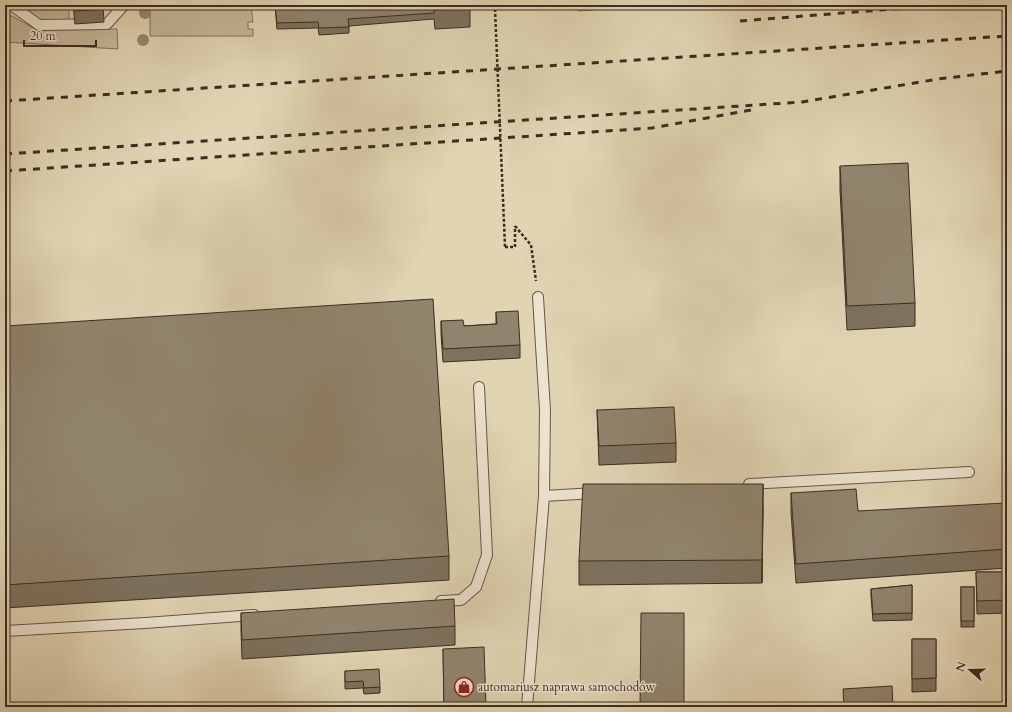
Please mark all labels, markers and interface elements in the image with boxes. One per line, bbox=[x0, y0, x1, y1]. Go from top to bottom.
scale bar bbox=[24, 22, 96, 48]
text: 20 m bbox=[30, 28, 57, 44]
north arrow bbox=[950, 650, 990, 690]
text: N bbox=[952, 659, 970, 674]
shop icon: automariusz naprawa samochodów bbox=[453, 676, 475, 698]
place label: automariusz naprawa samochodów bbox=[478, 679, 656, 695]

